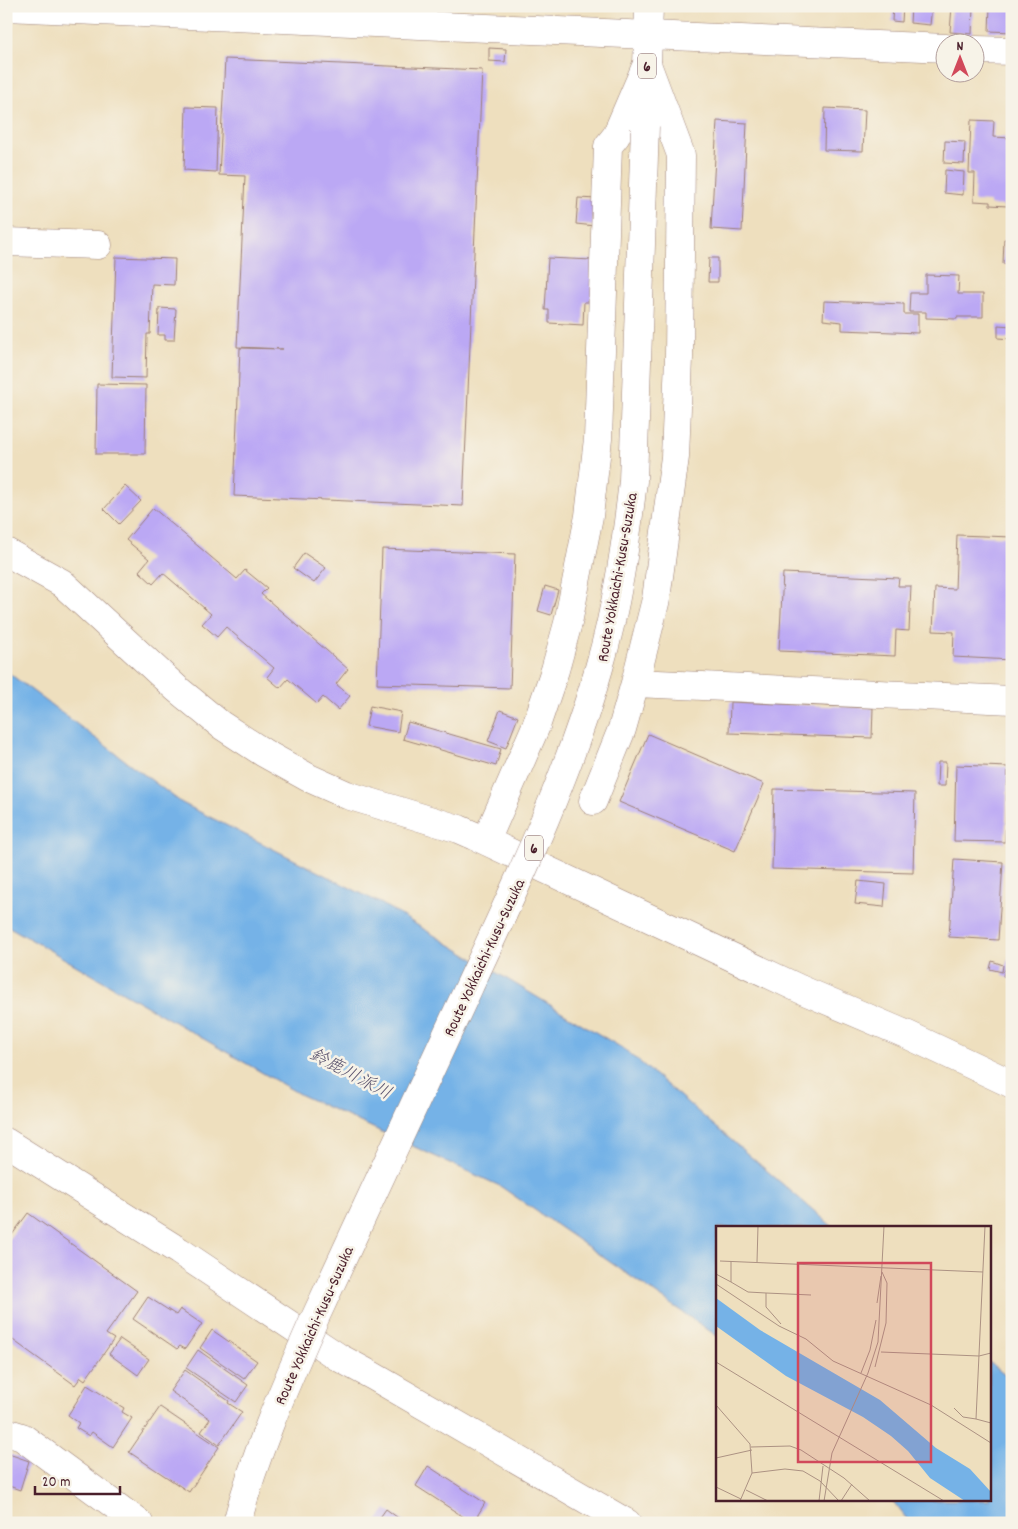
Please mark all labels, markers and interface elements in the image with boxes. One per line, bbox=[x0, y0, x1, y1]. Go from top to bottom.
north arrow bbox=[936, 32, 986, 82]
text: N bbox=[957, 37, 964, 57]
road number: 6 bbox=[638, 54, 656, 78]
street label: Route Yokkaichi-Kusu-Suzuka bbox=[592, 491, 645, 664]
road number: 6 bbox=[525, 836, 543, 860]
street label: Route Yokkaichi-Kusu-Suzuka bbox=[439, 875, 532, 1041]
water label: 鈴鹿川派川 bbox=[304, 1043, 395, 1107]
inset map bbox=[716, 1226, 990, 1502]
street label: Route Yokkaichi-Kusu-Suzuka bbox=[270, 1243, 361, 1409]
scale bar bbox=[35, 1464, 120, 1496]
text: 20 m bbox=[42, 1472, 70, 1494]

